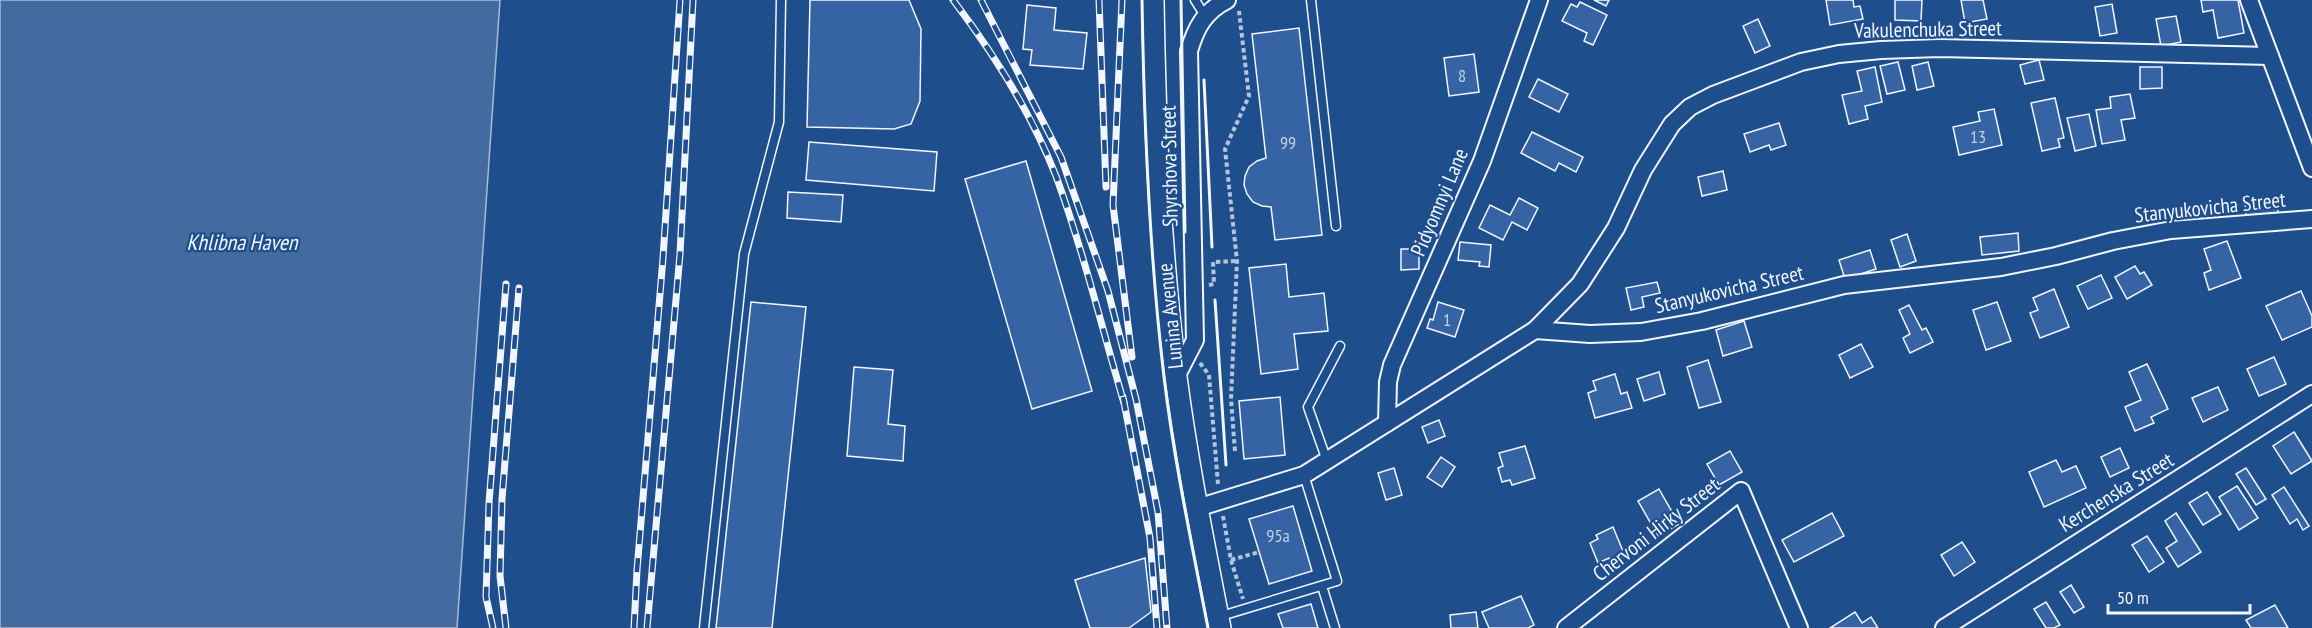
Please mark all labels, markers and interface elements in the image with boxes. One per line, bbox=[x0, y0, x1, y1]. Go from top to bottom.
street label: Vakulenchuka Street bbox=[1853, 14, 2002, 44]
house number: 8 bbox=[1458, 64, 1466, 87]
street label: Shyrshova Street bbox=[1154, 105, 1184, 227]
house number: 13 bbox=[1970, 125, 1986, 148]
house number: 99 bbox=[1280, 131, 1296, 154]
street label: Pidyomnyi Lane bbox=[1404, 144, 1474, 260]
street label: Stanyukovicha Street bbox=[2133, 186, 2287, 228]
water label: Khlibna Haven bbox=[187, 228, 299, 256]
street label: Stanyukovicha Street bbox=[1652, 259, 1806, 319]
street label: Lunina Avenue bbox=[1151, 262, 1189, 370]
house number: 1 bbox=[1443, 308, 1451, 331]
street label: Kerchenska Street bbox=[2054, 446, 2179, 538]
street label: Chervoni Hirky Street bbox=[1587, 471, 1725, 587]
house number: 95а bbox=[1266, 524, 1290, 547]
scale bar bbox=[2108, 577, 2250, 615]
text: 50 m bbox=[2117, 586, 2149, 609]

